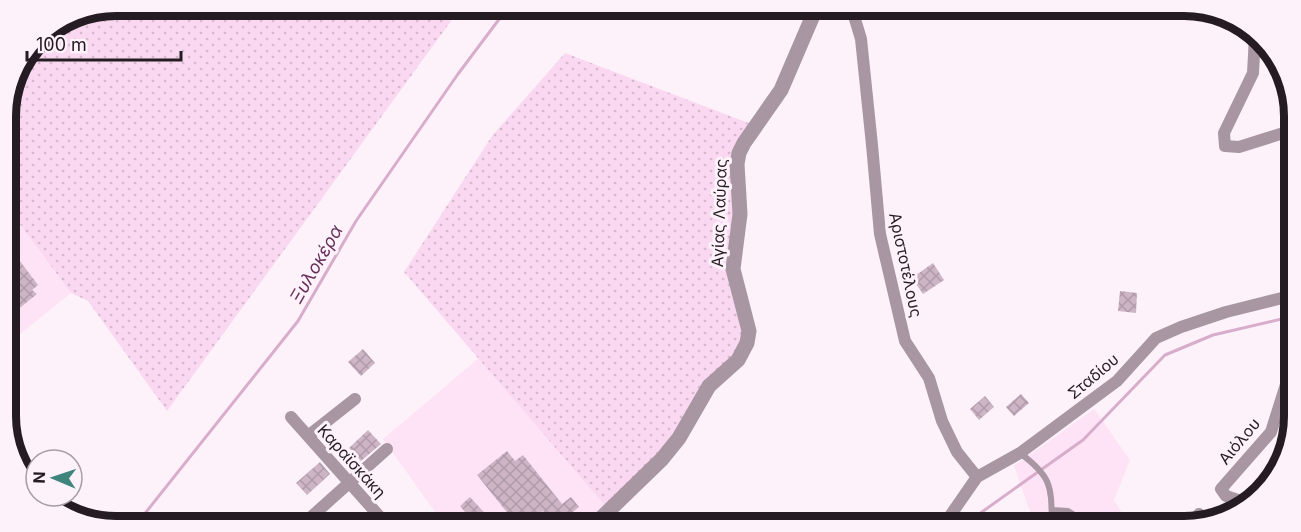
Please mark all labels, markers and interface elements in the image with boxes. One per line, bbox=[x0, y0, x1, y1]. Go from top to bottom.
scale bar bbox=[27, 24, 182, 62]
text: 100 m bbox=[36, 34, 87, 55]
street label: Αγίας Λαύρας bbox=[707, 158, 731, 268]
street label: Αριστοτέλους bbox=[885, 211, 927, 319]
water label: Ξυλοκέρα bbox=[285, 221, 347, 307]
street label: Σταδίου bbox=[1063, 349, 1123, 403]
street label: Αιόλου bbox=[1214, 414, 1264, 468]
street label: Καραϊσκάκη bbox=[314, 420, 390, 502]
north arrow bbox=[24, 448, 84, 508]
text: N bbox=[29, 471, 49, 484]

